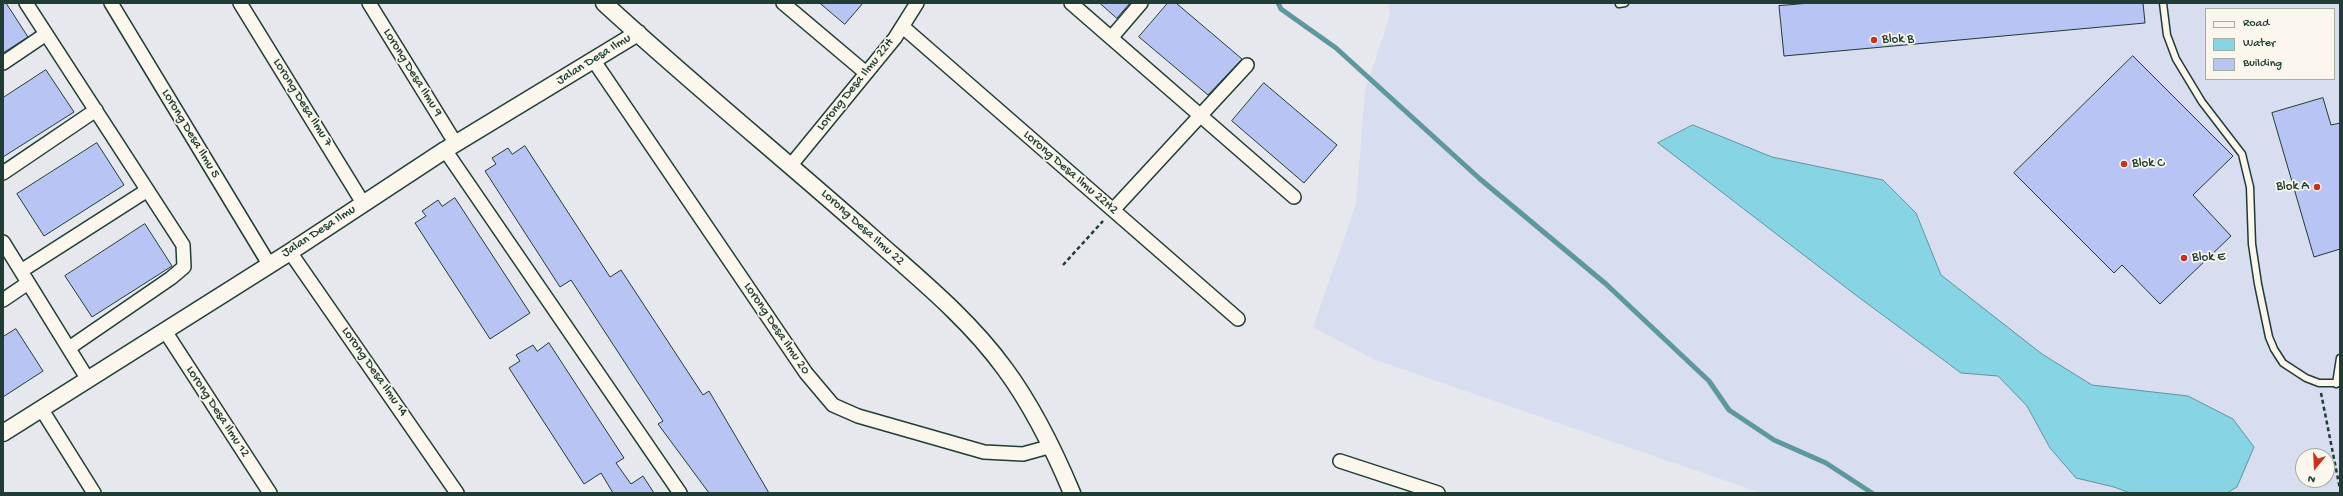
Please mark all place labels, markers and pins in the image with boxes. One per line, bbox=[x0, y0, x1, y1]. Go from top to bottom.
place label: Blok B bbox=[1882, 32, 1914, 48]
marker: Blok B bbox=[1869, 35, 1879, 45]
place label: Blok C bbox=[2132, 156, 2164, 172]
marker: Blok C bbox=[2119, 159, 2129, 169]
place label: Blok A bbox=[2276, 179, 2309, 195]
marker: Blok A bbox=[2312, 182, 2322, 192]
place label: Blok E bbox=[2192, 250, 2225, 266]
marker: Blok E bbox=[2179, 253, 2189, 263]

